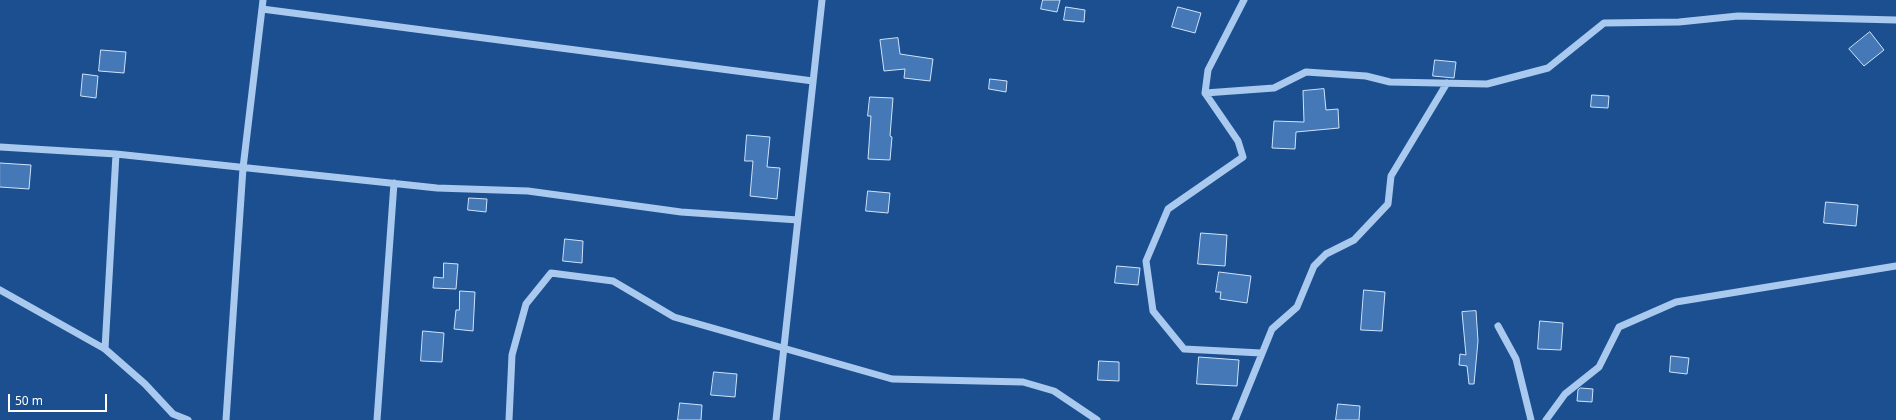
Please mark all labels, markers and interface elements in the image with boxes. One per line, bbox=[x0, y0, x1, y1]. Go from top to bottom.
scale bar bbox=[10, 386, 109, 412]
text: 50 m bbox=[15, 392, 43, 409]

